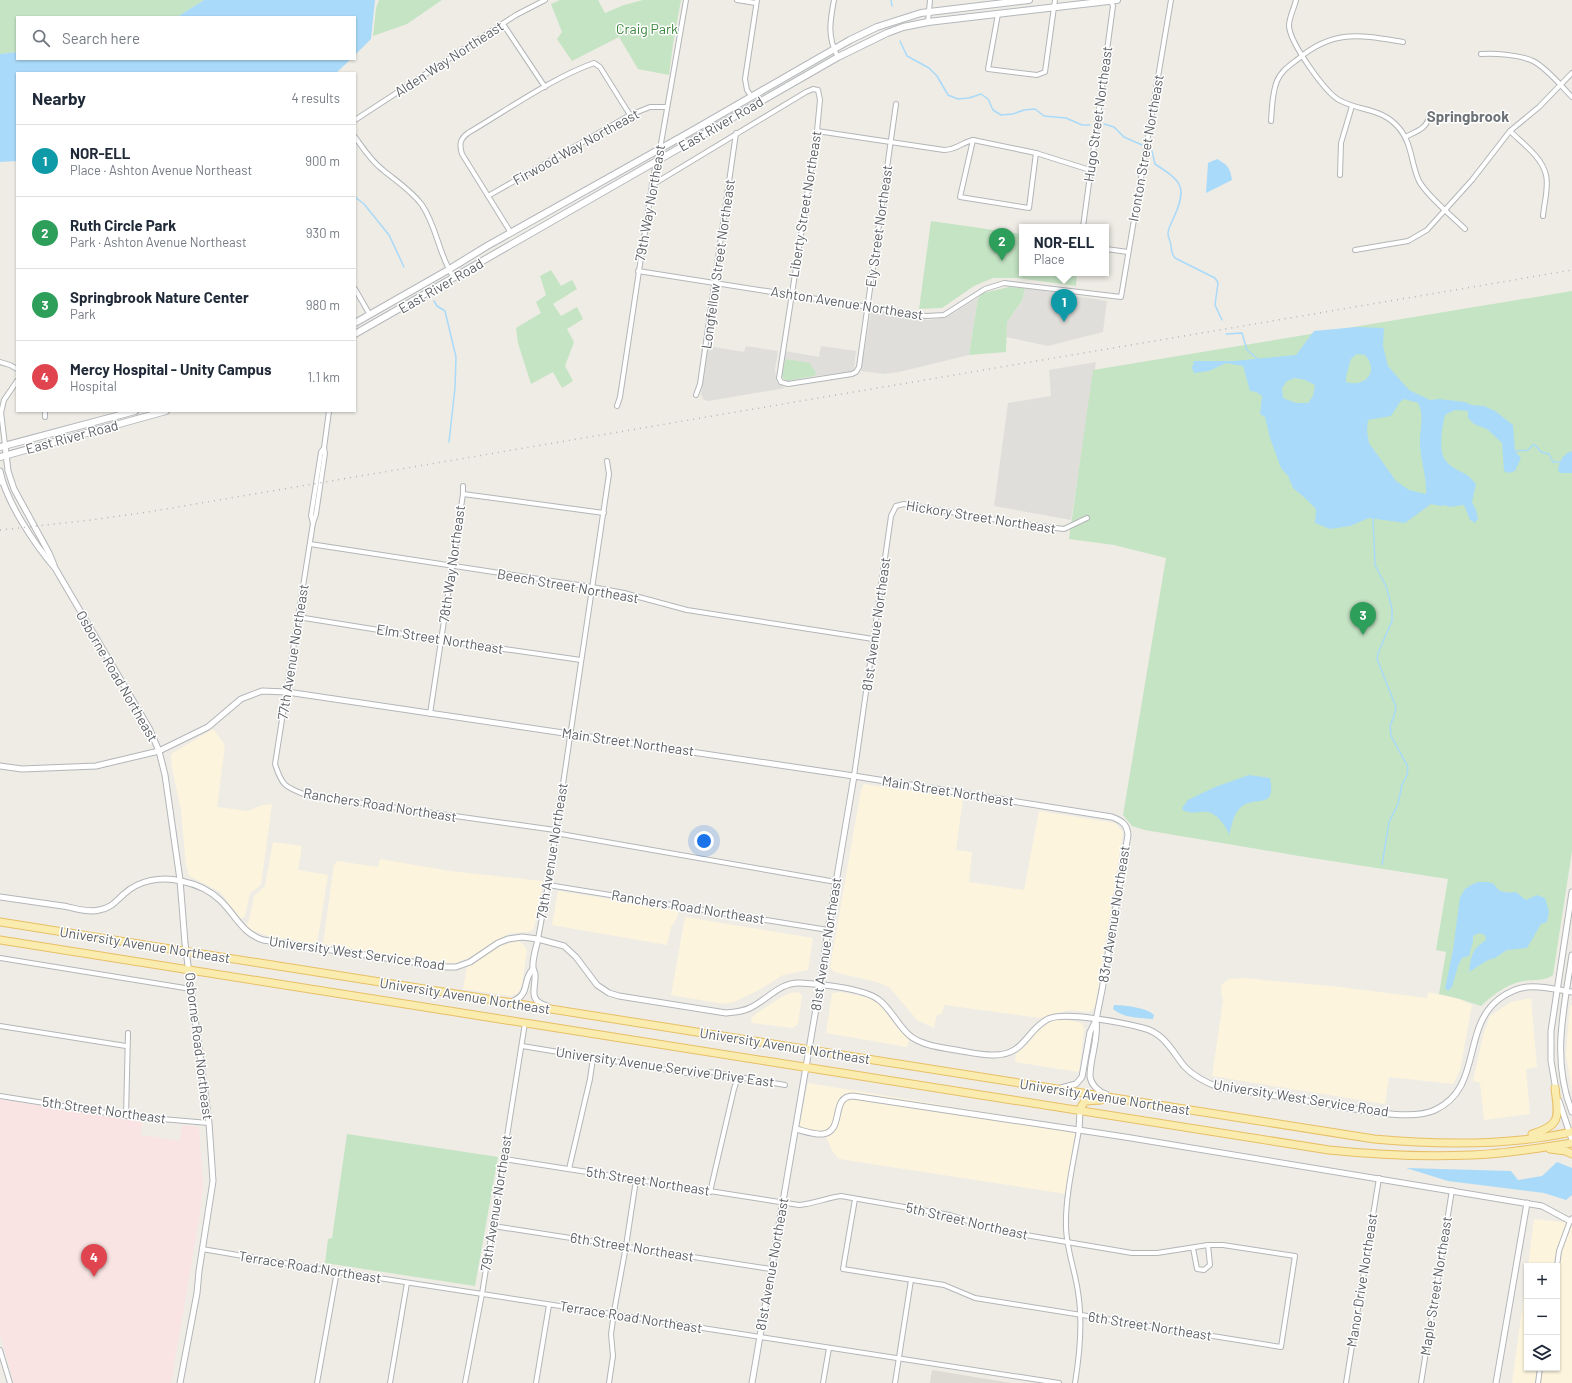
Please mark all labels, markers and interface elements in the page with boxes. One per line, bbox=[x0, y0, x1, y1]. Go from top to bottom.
search box bbox=[16, 16, 356, 60]
street label: Alden Way Northeast bbox=[391, 17, 506, 100]
park label: Craig Park bbox=[616, 20, 678, 37]
icon: search bbox=[30, 27, 52, 49]
text: Search here bbox=[62, 29, 140, 47]
street label: Hugo Street Northeast bbox=[1080, 45, 1115, 183]
street label: Ironton Street Northeast bbox=[1124, 73, 1167, 223]
text: Nearby bbox=[32, 88, 86, 108]
text: 4 results bbox=[292, 90, 340, 106]
street label: East River Road bbox=[675, 92, 766, 155]
street label: Firwood Way Northeast bbox=[510, 105, 642, 188]
district label: Springbrook bbox=[1427, 107, 1509, 125]
street label: Liberty Street Northeast bbox=[784, 129, 825, 279]
street label: 79th Way Northeast bbox=[631, 143, 668, 263]
text: NOR-ELL bbox=[70, 144, 130, 162]
text: 1 bbox=[43, 153, 47, 169]
text: 900 m bbox=[305, 153, 340, 169]
text: Place · Ashton Avenue Northeast bbox=[70, 162, 252, 178]
street label: Ely Street Northeast bbox=[862, 164, 895, 288]
street label: Longfellow Street Northeast bbox=[697, 178, 738, 350]
text: Ruth Circle Park bbox=[70, 216, 176, 234]
popup bbox=[1019, 224, 1109, 276]
text: 2 bbox=[41, 225, 49, 241]
text: 930 m bbox=[306, 225, 340, 241]
pin: 2 bbox=[989, 228, 1015, 261]
text: NOR-ELL bbox=[1034, 233, 1094, 251]
text: Park · Ashton Avenue Northeast bbox=[70, 234, 247, 250]
text: Place bbox=[1034, 251, 1065, 267]
street label: East River Road bbox=[395, 254, 486, 317]
street label: Ashton Avenue Northeast bbox=[770, 282, 925, 323]
text: Springbrook Nature Center bbox=[70, 288, 249, 306]
pin: 1 bbox=[1051, 289, 1077, 322]
text: 3 bbox=[41, 297, 49, 313]
text: 980 m bbox=[306, 297, 340, 313]
text: Park bbox=[70, 306, 96, 322]
text: Mercy Hospital - Unity Campus bbox=[70, 360, 271, 378]
text: 4 bbox=[41, 369, 49, 385]
text: 1.1 km bbox=[307, 369, 340, 385]
text: Hospital bbox=[70, 378, 117, 394]
street label: East River Road bbox=[24, 416, 120, 457]
street label: Hickory Street Northeast bbox=[905, 496, 1057, 537]
street label: 78th Way Northeast bbox=[435, 504, 468, 624]
street label: 81st Avenue Northeast bbox=[858, 556, 893, 692]
street label: Beech Street Northeast bbox=[496, 565, 640, 606]
street label: 77th Avenue Northeast bbox=[273, 583, 312, 721]
pin: 3 bbox=[1350, 602, 1376, 635]
street label: Osborne Road Northeast bbox=[73, 607, 162, 744]
street label: Elm Street Northeast bbox=[375, 620, 505, 657]
street label: Main Street Northeast bbox=[561, 724, 695, 759]
street label: Main Street Northeast bbox=[881, 772, 1015, 809]
street label: 79th Avenue Northeast bbox=[532, 781, 571, 920]
street label: Ranchers Road Northeast bbox=[302, 784, 458, 825]
your location bbox=[694, 831, 714, 851]
street label: 83rd Avenue Northeast bbox=[1094, 844, 1133, 984]
street label: 81st Avenue Northeast bbox=[807, 876, 844, 1012]
street label: Ranchers Road Northeast bbox=[610, 886, 766, 927]
street label: University Avenue Northeast bbox=[59, 923, 232, 966]
street label: University West Service Road bbox=[268, 932, 446, 973]
street label: Osborne Road Northeast bbox=[182, 971, 217, 1121]
street label: University Avenue Northeast bbox=[379, 974, 552, 1017]
street label: University Avenue Northeast bbox=[699, 1024, 872, 1067]
street label: University Avenue Servive Drive East bbox=[555, 1043, 775, 1090]
street label: University Avenue Northeast bbox=[1019, 1075, 1192, 1118]
street label: University West Service Road bbox=[1212, 1075, 1390, 1120]
street label: 5th Street Northeast bbox=[41, 1092, 167, 1127]
street label: 79th Avenue Northeast bbox=[476, 1133, 515, 1272]
street label: 5th Street Northeast bbox=[585, 1162, 711, 1199]
street label: 81st Avenue Northeast bbox=[751, 1196, 792, 1332]
street label: 5th Street Northeast bbox=[904, 1198, 1030, 1243]
street label: Manor Drive Northeast bbox=[1343, 1212, 1380, 1348]
street label: Maple Street Northeast bbox=[1416, 1215, 1455, 1357]
street label: 6th Street Northeast bbox=[569, 1228, 695, 1265]
pin: 4 bbox=[81, 1244, 107, 1277]
street label: Terrace Road Northeast bbox=[237, 1247, 383, 1286]
map controls bbox=[1524, 1263, 1560, 1371]
button: + bbox=[1524, 1263, 1560, 1299]
street label: Terrace Road Northeast bbox=[558, 1297, 704, 1336]
button: − bbox=[1524, 1299, 1560, 1335]
street label: 6th Street Northeast bbox=[1087, 1307, 1213, 1344]
button: layers bbox=[1524, 1335, 1560, 1371]

